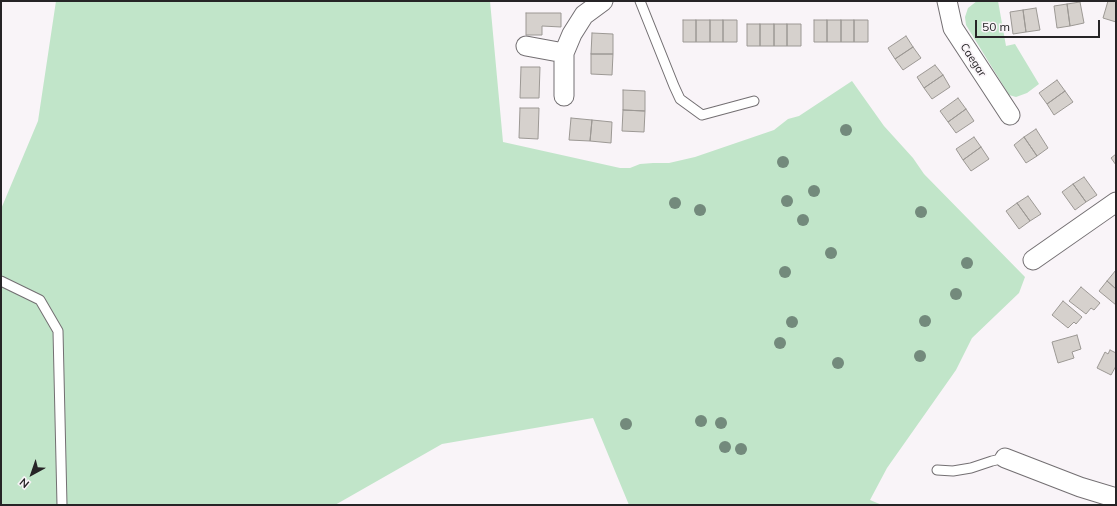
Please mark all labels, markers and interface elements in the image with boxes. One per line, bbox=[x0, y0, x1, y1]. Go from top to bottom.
scale bar bbox=[977, 12, 1102, 38]
text: 50 m bbox=[982, 19, 1010, 34]
street label: Caegar bbox=[957, 41, 989, 79]
north arrow bbox=[12, 454, 52, 494]
text: N bbox=[17, 475, 32, 491]

